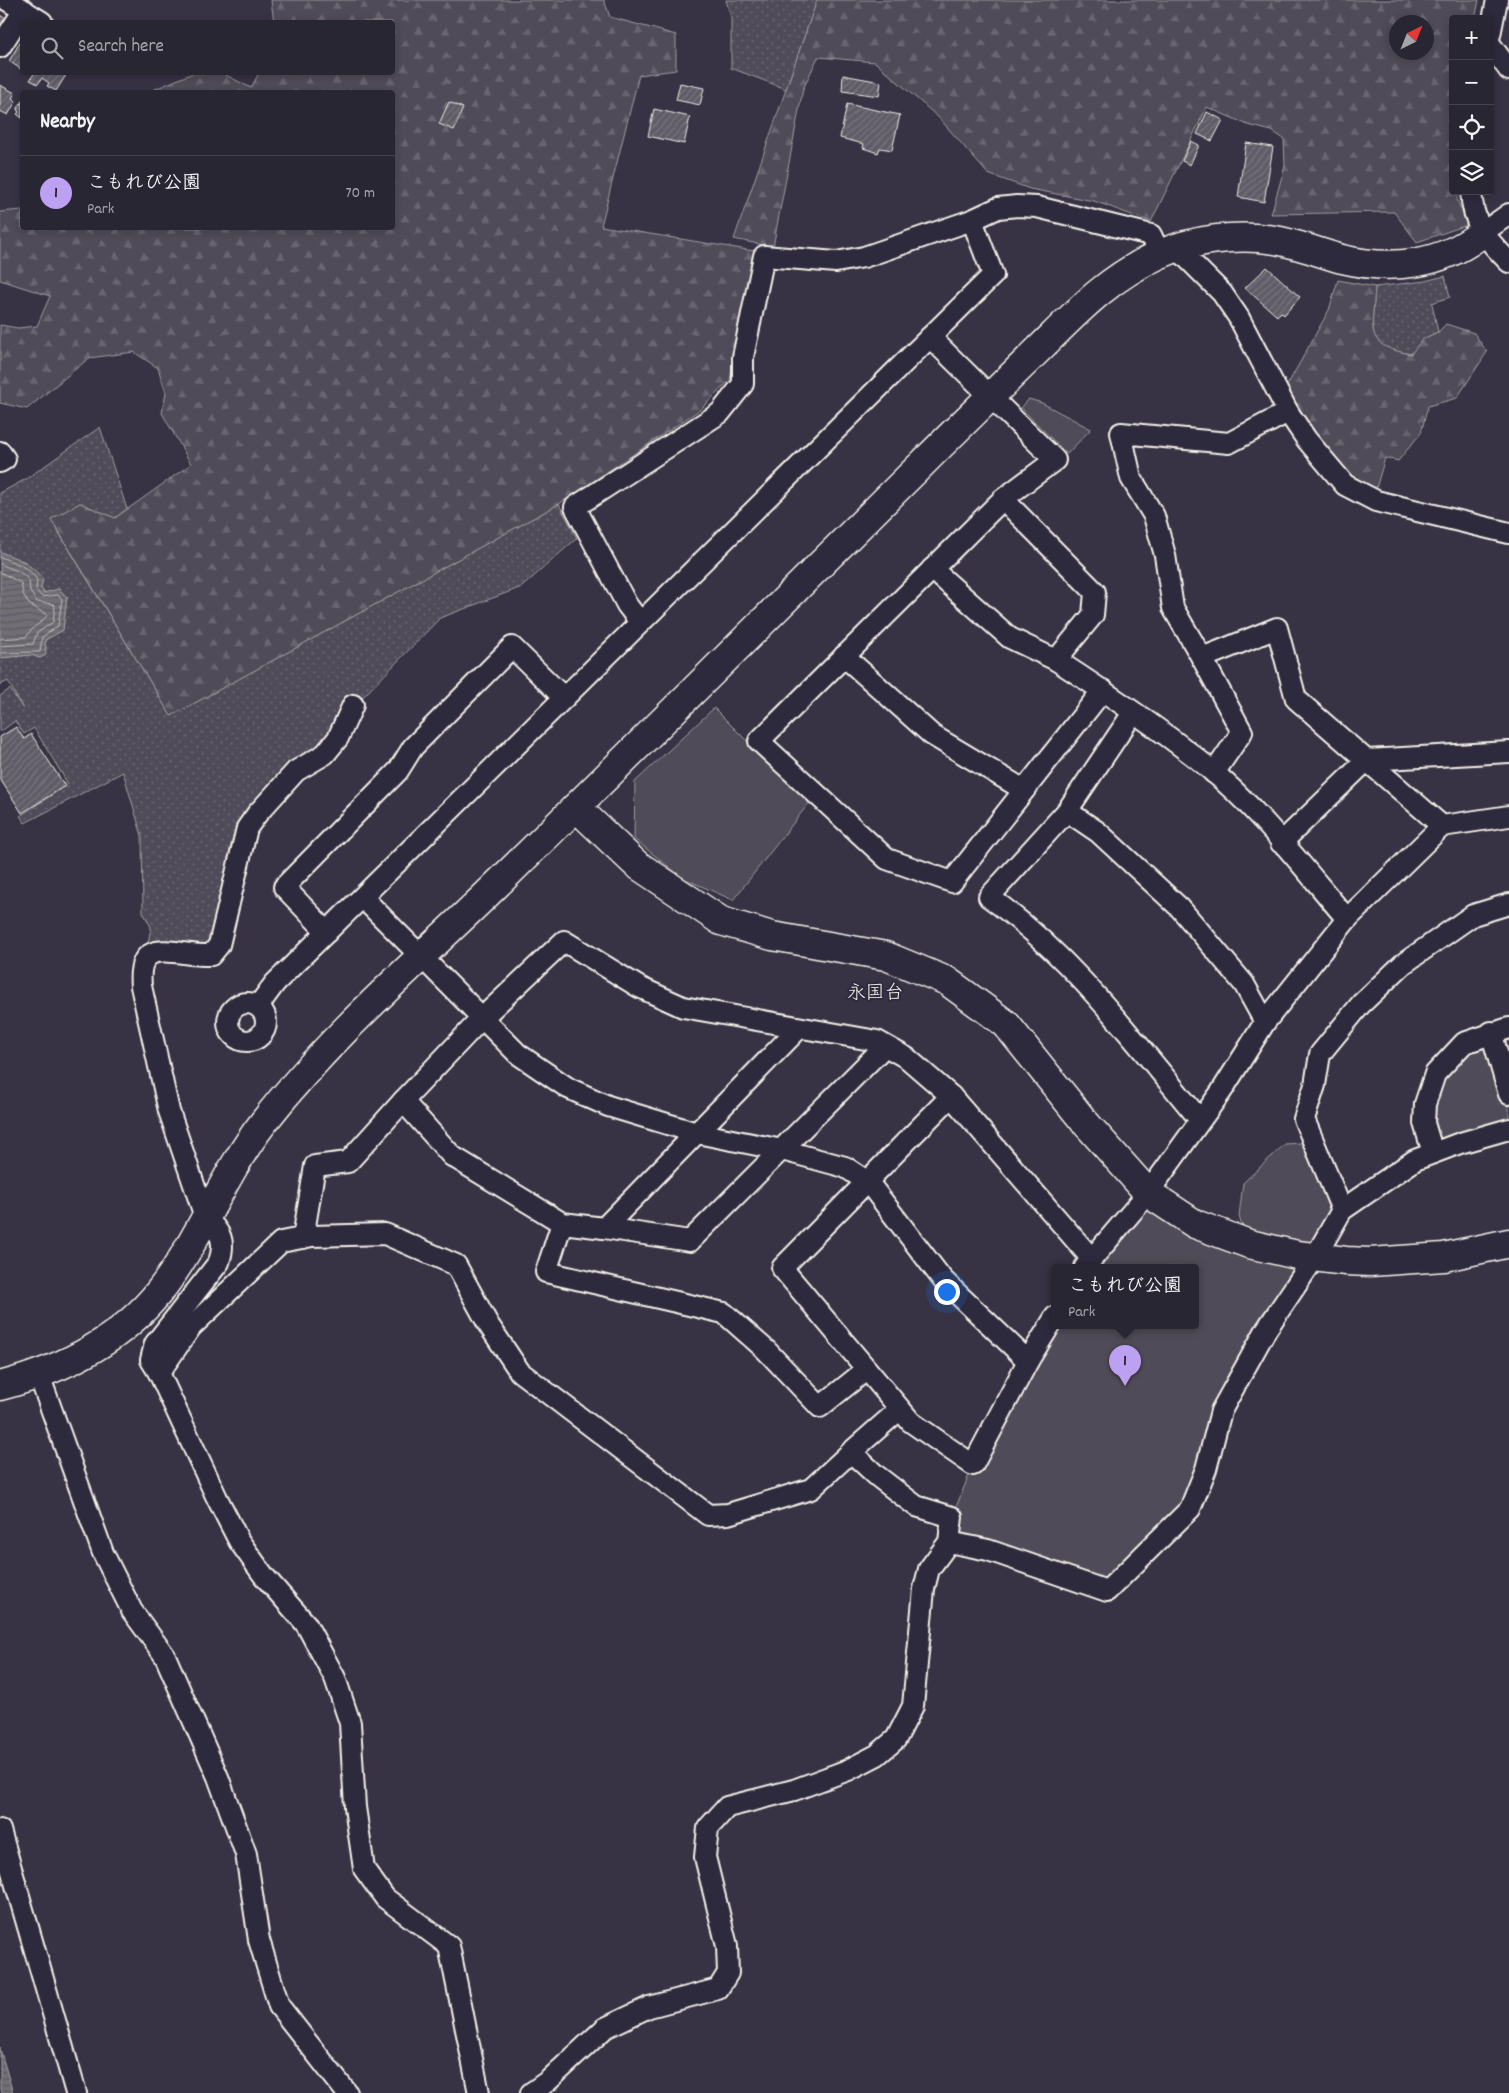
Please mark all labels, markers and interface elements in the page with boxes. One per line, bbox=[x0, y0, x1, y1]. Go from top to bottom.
north arrow bbox=[1389, 15, 1434, 60]
map controls bbox=[1449, 15, 1494, 195]
button: + bbox=[1449, 15, 1494, 60]
search box bbox=[20, 20, 395, 75]
icon: search bbox=[38, 34, 66, 62]
text: Search here bbox=[78, 34, 164, 61]
button: − bbox=[1449, 60, 1494, 105]
button: locate bbox=[1449, 105, 1494, 150]
text: Nearby bbox=[40, 108, 95, 138]
button: layers bbox=[1449, 150, 1494, 195]
text: こもれび公園 bbox=[87, 171, 201, 198]
text: 1 bbox=[54, 182, 58, 205]
text: 70 m bbox=[345, 182, 375, 205]
text: Park bbox=[87, 198, 114, 221]
district label: 永国台 bbox=[846, 981, 904, 1008]
popup bbox=[1051, 1264, 1199, 1329]
text: こもれび公園 bbox=[1068, 1274, 1182, 1301]
your location bbox=[934, 1279, 960, 1305]
text: Park bbox=[1068, 1301, 1095, 1324]
pin: 1 bbox=[1109, 1345, 1141, 1386]

